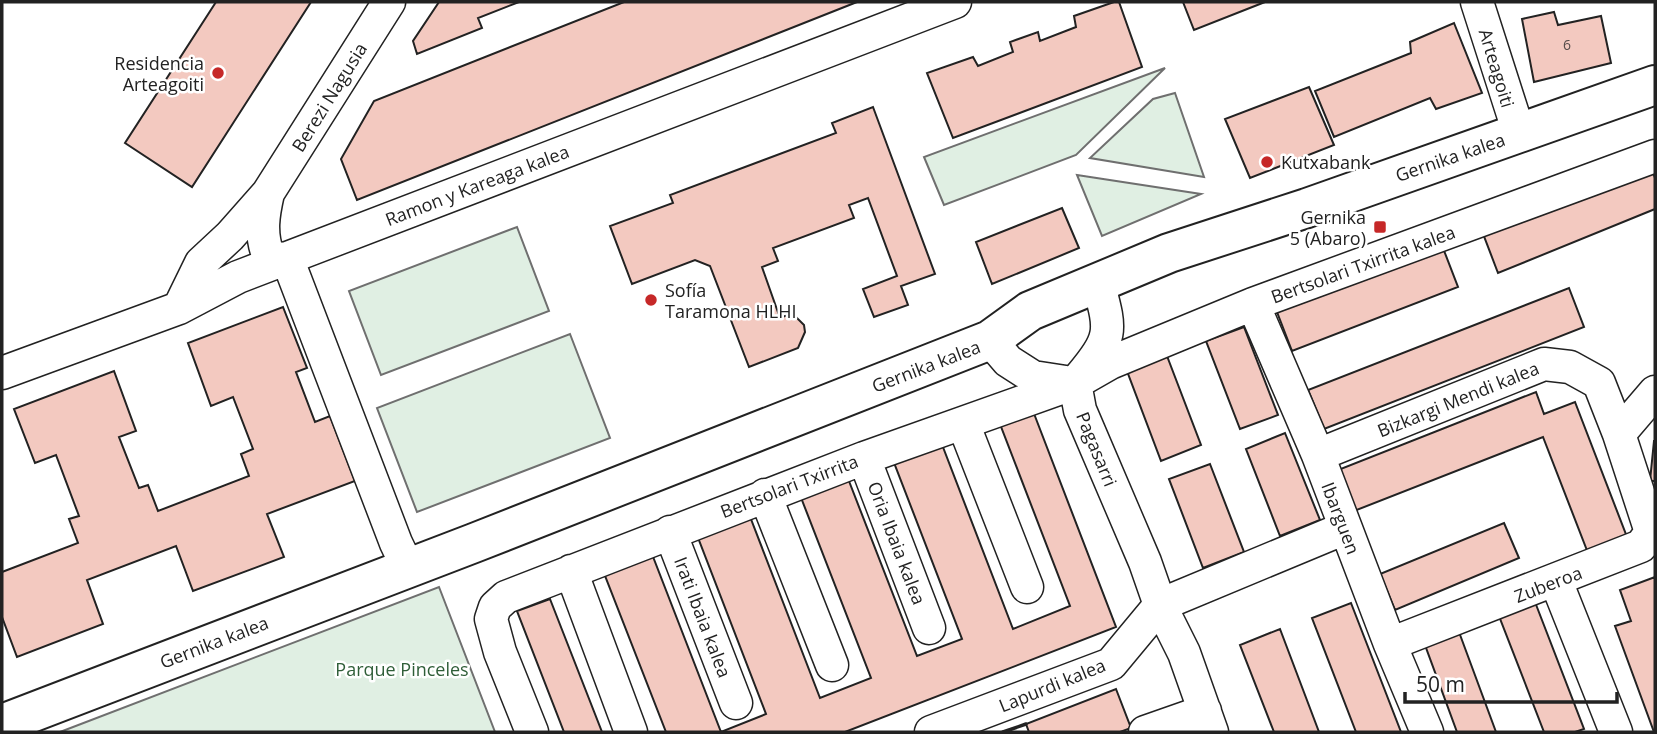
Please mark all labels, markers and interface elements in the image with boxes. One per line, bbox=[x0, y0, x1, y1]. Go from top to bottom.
street label: Arteagoiti bbox=[1474, 26, 1520, 110]
house number: 6 bbox=[1563, 35, 1571, 54]
street label: Berezi Nagusia bbox=[286, 38, 372, 156]
place label: Residencia Arteagoiti bbox=[114, 51, 204, 96]
marker: Residencia Arteagoiti bbox=[210, 65, 226, 81]
street label: Gernika kalea bbox=[1392, 127, 1508, 187]
street label: Ramon y Kareaga kalea bbox=[382, 139, 572, 231]
place label: Kutxabank bbox=[1281, 150, 1371, 174]
marker: Kutxabank bbox=[1259, 154, 1275, 170]
place label: Gernika 5 (Abaro) bbox=[1290, 205, 1366, 250]
street label: Bertsolari Txirrita kalea bbox=[1268, 219, 1458, 309]
marker: Gernika 5 (Abaro) bbox=[1372, 219, 1388, 235]
place label: Sofía Taramona HLHI bbox=[665, 278, 796, 323]
marker: Sofía Taramona HLHI bbox=[643, 292, 659, 308]
street label: Gernika kalea bbox=[868, 334, 984, 398]
street label: Bizkargi Mendi kalea bbox=[1374, 356, 1542, 442]
street label: Pagasarri bbox=[1071, 408, 1123, 490]
street label: Bertsolari Txirrita bbox=[717, 449, 861, 523]
street label: Oria Ibaia kalea bbox=[863, 478, 931, 608]
street label: Ibarguen bbox=[1316, 479, 1366, 557]
street label: Irati Ibaia kalea bbox=[669, 553, 737, 681]
street label: Zuberoa bbox=[1511, 560, 1585, 608]
street label: Gernika kalea bbox=[156, 610, 272, 674]
street label: Lapurdi kalea bbox=[995, 653, 1109, 717]
park label: Parque Pinceles bbox=[335, 657, 469, 681]
scale bar bbox=[1405, 660, 1617, 704]
text: 50 m bbox=[1416, 670, 1465, 698]

